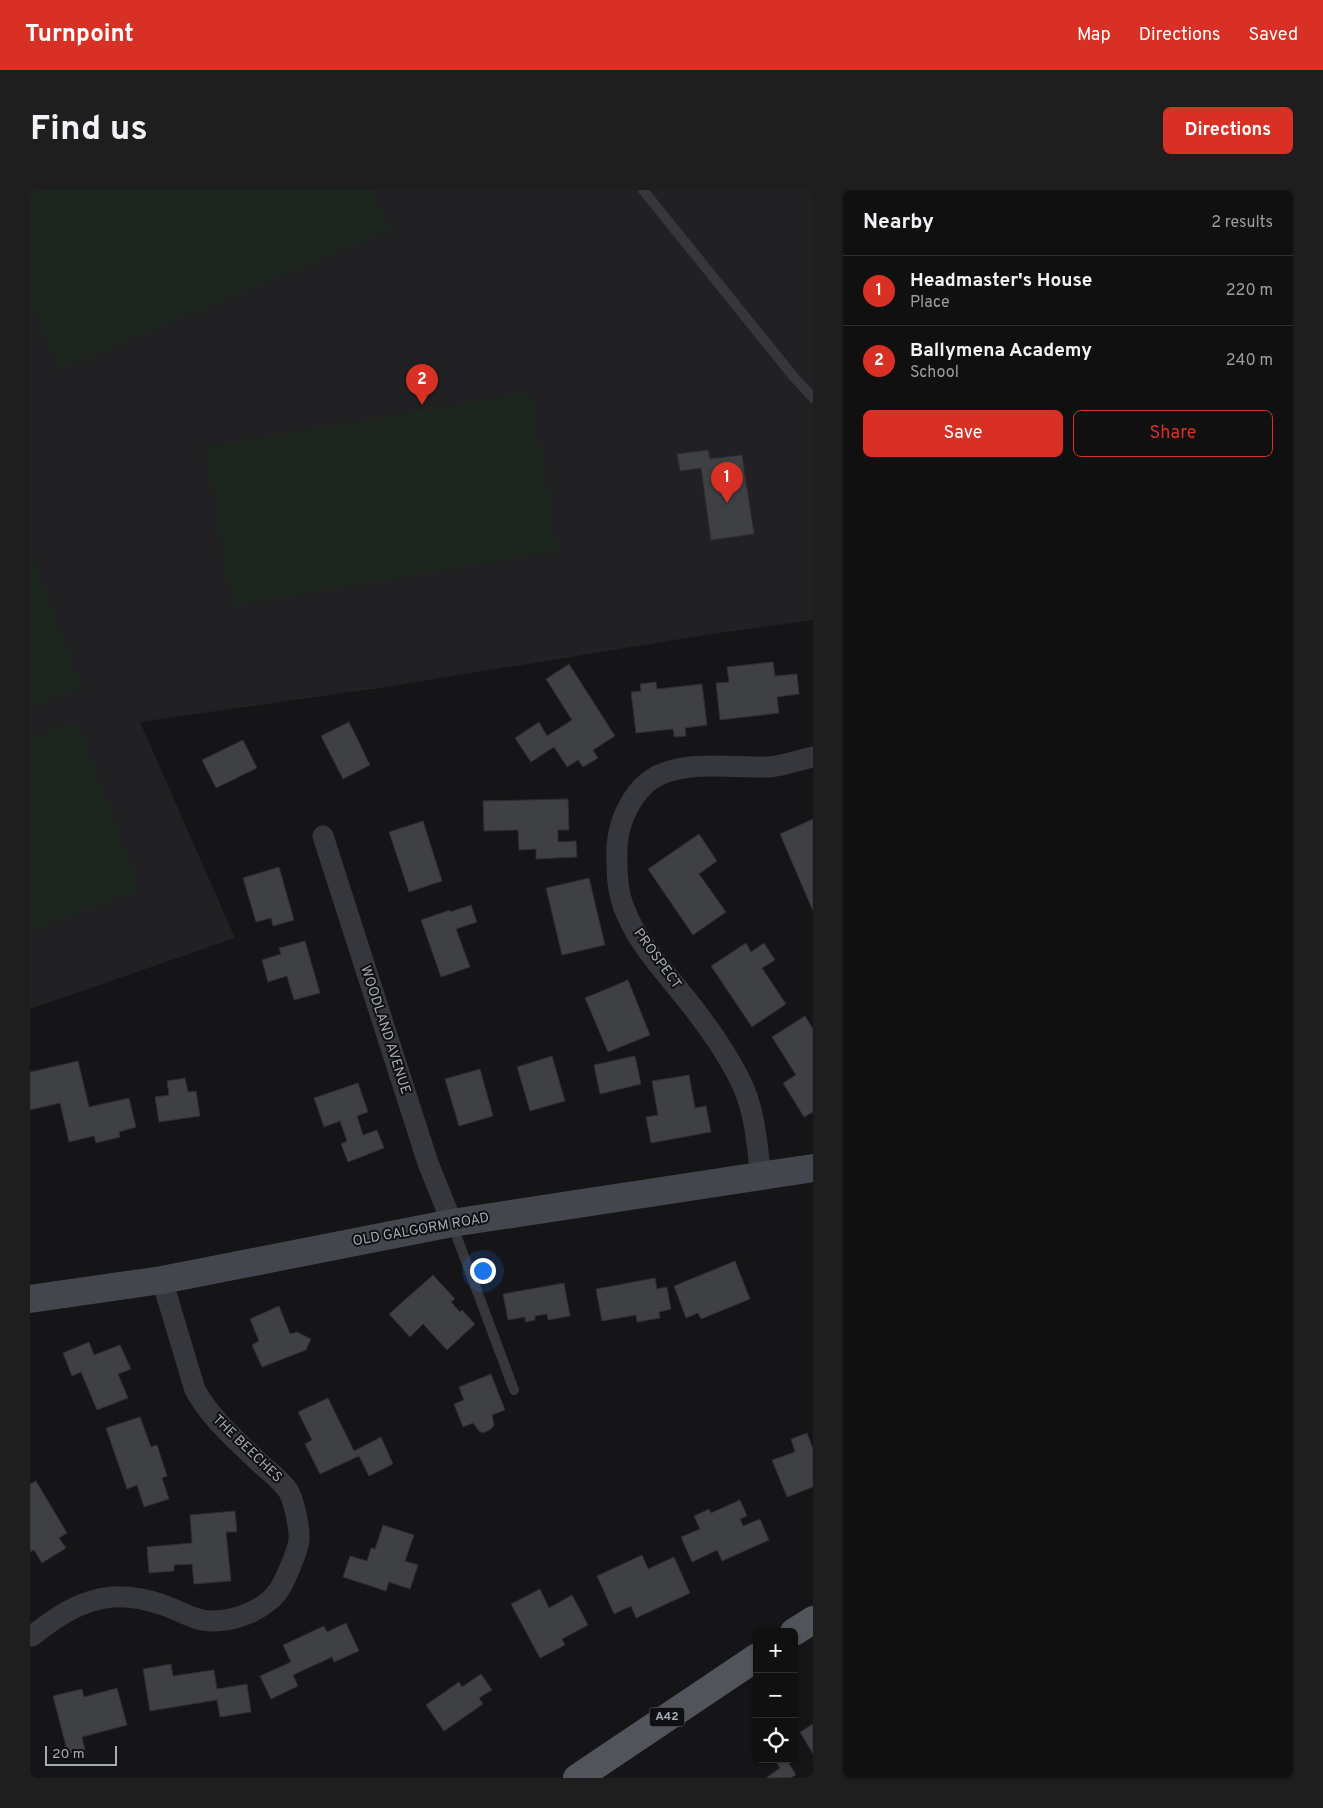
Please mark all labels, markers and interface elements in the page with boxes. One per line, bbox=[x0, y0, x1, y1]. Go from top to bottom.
text: Turnpoint bbox=[25, 20, 134, 50]
text: Map bbox=[1077, 24, 1111, 47]
text: Directions bbox=[1139, 24, 1221, 47]
text: Saved bbox=[1249, 24, 1298, 47]
button: Directions bbox=[1163, 107, 1293, 154]
text: Find us bbox=[30, 108, 148, 152]
text: Nearby bbox=[863, 209, 934, 236]
text: 2 results bbox=[1211, 213, 1273, 233]
text: Headmaster's House bbox=[910, 269, 1092, 293]
text: 1 bbox=[876, 281, 882, 301]
text: 220 m bbox=[1226, 281, 1273, 301]
text: Place bbox=[910, 293, 950, 313]
text: Ballymena Academy bbox=[910, 339, 1092, 363]
text: 2 bbox=[874, 351, 884, 371]
text: 240 m bbox=[1226, 351, 1273, 371]
text: School bbox=[910, 363, 959, 383]
pin: 2 bbox=[406, 364, 438, 405]
button: Save bbox=[863, 410, 1063, 457]
button: Share bbox=[1073, 410, 1273, 457]
pin: 1 bbox=[711, 462, 743, 503]
street label: PROSPECT bbox=[629, 925, 685, 993]
street label: WOODLAND AVENUE bbox=[356, 963, 414, 1097]
street label: OLD GALGORM ROAD bbox=[351, 1210, 491, 1250]
your location bbox=[470, 1258, 496, 1284]
street label: THE BEECHES bbox=[209, 1412, 285, 1486]
map controls bbox=[753, 1628, 798, 1763]
button: + bbox=[753, 1628, 798, 1673]
button: − bbox=[753, 1673, 798, 1718]
road number: A42 bbox=[650, 1708, 684, 1726]
button: locate bbox=[753, 1718, 798, 1763]
scale bar bbox=[45, 1743, 118, 1766]
text: 20 m bbox=[52, 1746, 85, 1763]

